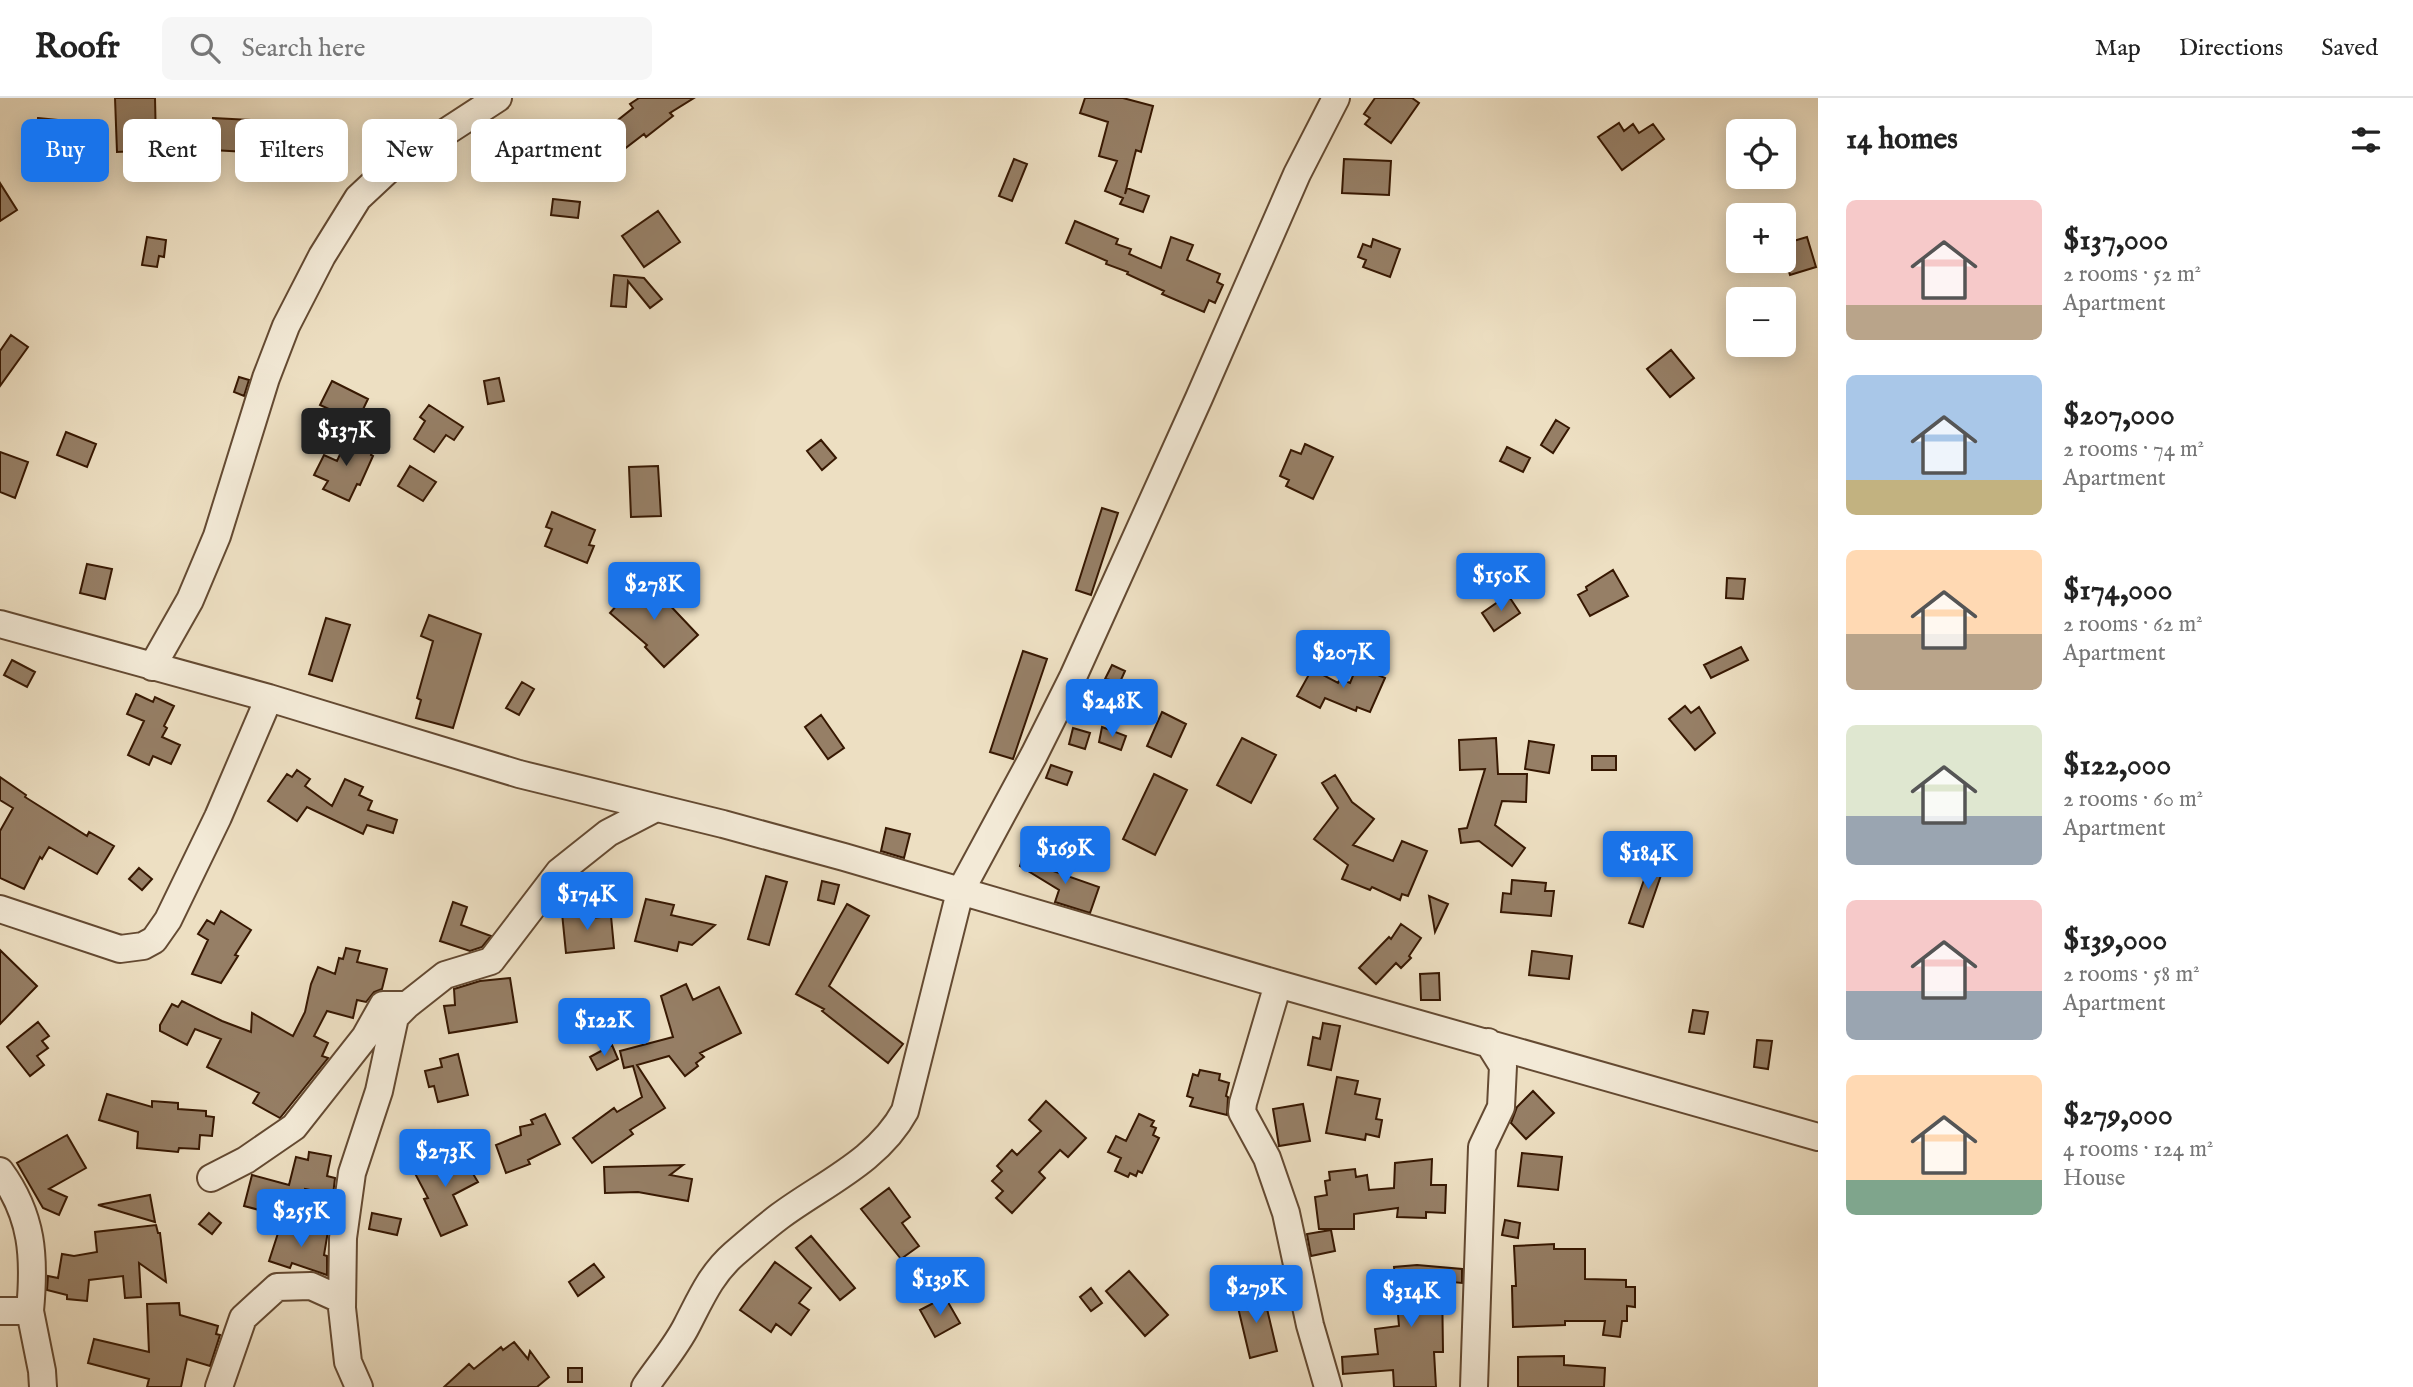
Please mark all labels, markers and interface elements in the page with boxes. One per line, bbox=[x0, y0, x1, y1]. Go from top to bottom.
search box bbox=[162, 17, 652, 80]
text: Roofr bbox=[35, 27, 120, 69]
icon: search bbox=[186, 29, 224, 67]
text: Search here bbox=[242, 32, 365, 65]
text: Map bbox=[2095, 33, 2141, 64]
text: Directions bbox=[2179, 33, 2283, 64]
text: Saved bbox=[2321, 33, 2378, 64]
chip: Buy bbox=[21, 119, 109, 182]
chip: Rent bbox=[123, 119, 221, 182]
chip: Filters bbox=[235, 119, 348, 182]
chip: New bbox=[362, 119, 457, 182]
chip: Apartment bbox=[471, 119, 626, 182]
map controls bbox=[1726, 119, 1796, 357]
button: locate bbox=[1726, 119, 1796, 189]
text: 14 homes bbox=[1846, 121, 1958, 159]
icon: filters bbox=[2347, 121, 2385, 159]
button: + bbox=[1726, 203, 1796, 273]
text: $137,000 bbox=[2063, 222, 2168, 260]
icon: home bbox=[1902, 228, 1986, 312]
text: 2 rooms · 52 m² bbox=[2063, 260, 2201, 289]
button: − bbox=[1726, 287, 1796, 357]
text: Apartment bbox=[2063, 289, 2166, 318]
text: $207,000 bbox=[2063, 397, 2175, 435]
icon: home bbox=[1902, 403, 1986, 487]
pin: $137K bbox=[297, 408, 395, 468]
text: $137K bbox=[317, 416, 375, 445]
text: 2 rooms · 74 m² bbox=[2063, 435, 2204, 464]
text: Apartment bbox=[2063, 464, 2166, 493]
pin: $150K bbox=[1452, 554, 1550, 613]
text: $150K bbox=[1472, 561, 1530, 590]
pin: $278K bbox=[605, 562, 703, 622]
text: $278K bbox=[624, 570, 684, 599]
text: $174,000 bbox=[2063, 572, 2172, 610]
icon: home bbox=[1902, 578, 1986, 662]
text: 2 rooms · 62 m² bbox=[2063, 610, 2203, 639]
pin: $207K bbox=[1294, 630, 1392, 690]
text: $207K bbox=[1312, 638, 1374, 667]
text: Apartment bbox=[2063, 639, 2166, 668]
pin: $248K bbox=[1063, 680, 1161, 739]
text: $248K bbox=[1082, 687, 1142, 716]
text: $122,000 bbox=[2063, 747, 2171, 785]
icon: home bbox=[1902, 753, 1986, 837]
text: 2 rooms · 60 m² bbox=[2063, 785, 2203, 814]
text: Apartment bbox=[2063, 814, 2166, 843]
pin: $169K bbox=[1016, 826, 1114, 886]
pin: $184K bbox=[1599, 832, 1697, 891]
text: $169K bbox=[1036, 834, 1094, 863]
text: $184K bbox=[1619, 839, 1677, 868]
pin: $174K bbox=[538, 872, 636, 932]
text: $174K bbox=[557, 880, 617, 909]
text: $139,000 bbox=[2063, 922, 2167, 960]
icon: home bbox=[1902, 928, 1986, 1012]
text: 2 rooms · 58 m² bbox=[2063, 960, 2200, 989]
text: Apartment bbox=[2063, 989, 2166, 1018]
pin: $122K bbox=[555, 998, 653, 1058]
text: $122K bbox=[574, 1006, 634, 1035]
text: $279,000 bbox=[2063, 1097, 2173, 1135]
icon: home bbox=[1902, 1103, 1986, 1187]
pin: $273K bbox=[396, 1130, 494, 1189]
text: 4 rooms · 124 m² bbox=[2063, 1135, 2213, 1164]
text: $273K bbox=[415, 1137, 475, 1166]
text: House bbox=[2063, 1164, 2125, 1193]
pin: $255K bbox=[252, 1190, 350, 1249]
text: $255K bbox=[273, 1197, 329, 1226]
pin: $139K bbox=[891, 1258, 989, 1317]
text: $139K bbox=[912, 1265, 968, 1294]
pin: $279K bbox=[1207, 1266, 1305, 1325]
pin: $314K bbox=[1362, 1270, 1460, 1329]
text: $279K bbox=[1226, 1273, 1286, 1302]
text: $314K bbox=[1382, 1277, 1440, 1306]

